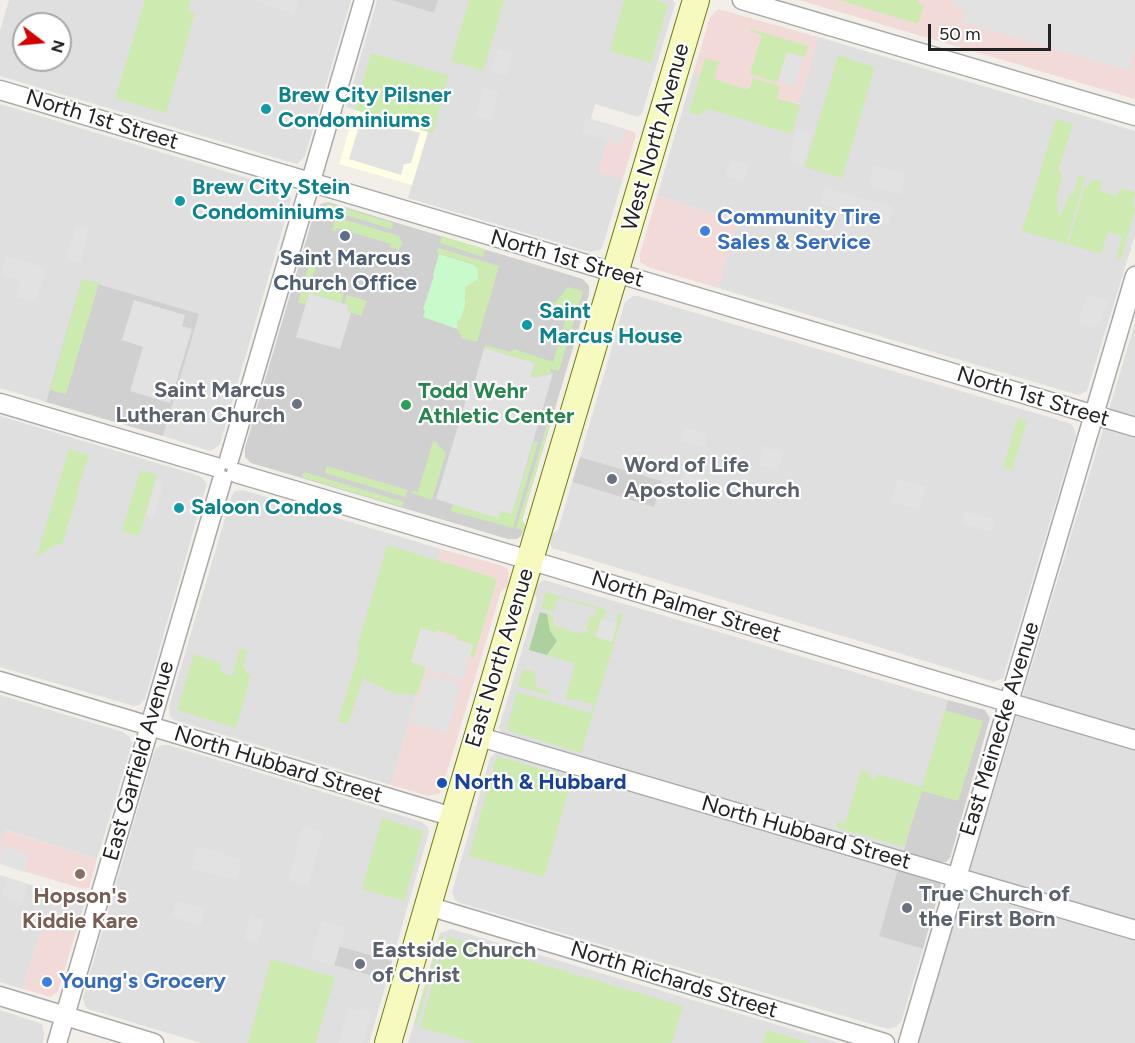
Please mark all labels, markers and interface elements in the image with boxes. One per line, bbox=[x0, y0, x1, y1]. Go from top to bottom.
north arrow bbox=[12, 12, 72, 72]
scale bar bbox=[931, 12, 1054, 50]
text: 50 m bbox=[939, 23, 981, 45]
text: N bbox=[47, 38, 69, 55]
street label: West North Avenue bbox=[617, 40, 695, 234]
place label: Brew City Pilsner Condominiums bbox=[278, 83, 451, 134]
street label: North 1st Street bbox=[23, 84, 181, 156]
marker: Brew City Pilsner Condominiums bbox=[259, 102, 273, 116]
place label: Brew City Stein Condominiums bbox=[192, 175, 350, 226]
marker: Brew City Stein Condominiums bbox=[173, 194, 187, 208]
place label: Community Tire Sales & Service bbox=[717, 205, 881, 256]
marker: Community Tire Sales & Service bbox=[698, 224, 712, 238]
street label: North 1st Street bbox=[487, 225, 647, 293]
marker: Saint Marcus Church Office bbox=[338, 229, 352, 243]
place label: Saint Marcus Church Office bbox=[273, 246, 417, 298]
place label: Saint Marcus House bbox=[539, 299, 682, 350]
marker: Saint Marcus House bbox=[520, 318, 534, 332]
street label: North 1st Street bbox=[954, 361, 1112, 433]
place label: Saint Marcus Lutheran Church bbox=[115, 378, 285, 430]
place label: Todd Wehr Athletic Center bbox=[418, 379, 574, 430]
marker: Saint Marcus Lutheran Church bbox=[290, 397, 304, 411]
marker: Todd Wehr Athletic Center bbox=[399, 398, 413, 412]
place label: Word of Life Apostolic Church bbox=[624, 453, 800, 505]
marker: Word of Life Apostolic Church bbox=[605, 472, 619, 486]
place label: Saloon Condos bbox=[191, 495, 342, 521]
marker: Saloon Condos bbox=[172, 501, 186, 515]
street label: East North Avenue bbox=[460, 565, 540, 751]
street label: North Palmer Street bbox=[588, 566, 784, 648]
street label: East Meinecke Avenue bbox=[955, 619, 1045, 839]
street label: East Garfield Avenue bbox=[98, 658, 180, 864]
street label: North Hubbard Street bbox=[171, 721, 385, 809]
place label: North & Hubbard bbox=[454, 770, 627, 796]
marker: North & Hubbard bbox=[435, 776, 449, 790]
street label: North Hubbard Street bbox=[698, 790, 914, 876]
marker: Hopson's Kiddie Kare bbox=[73, 867, 87, 881]
place label: True Church of the First Born bbox=[919, 882, 1070, 933]
place label: Hopson's Kiddie Kare bbox=[22, 884, 138, 936]
marker: True Church of the First Born bbox=[900, 901, 914, 915]
street label: North Richards Street bbox=[567, 936, 781, 1024]
place label: Eastside Church of Christ bbox=[372, 938, 536, 990]
marker: Eastside Church of Christ bbox=[353, 957, 367, 971]
place label: Young's Grocery bbox=[59, 969, 226, 995]
marker: Young's Grocery bbox=[40, 975, 54, 989]

